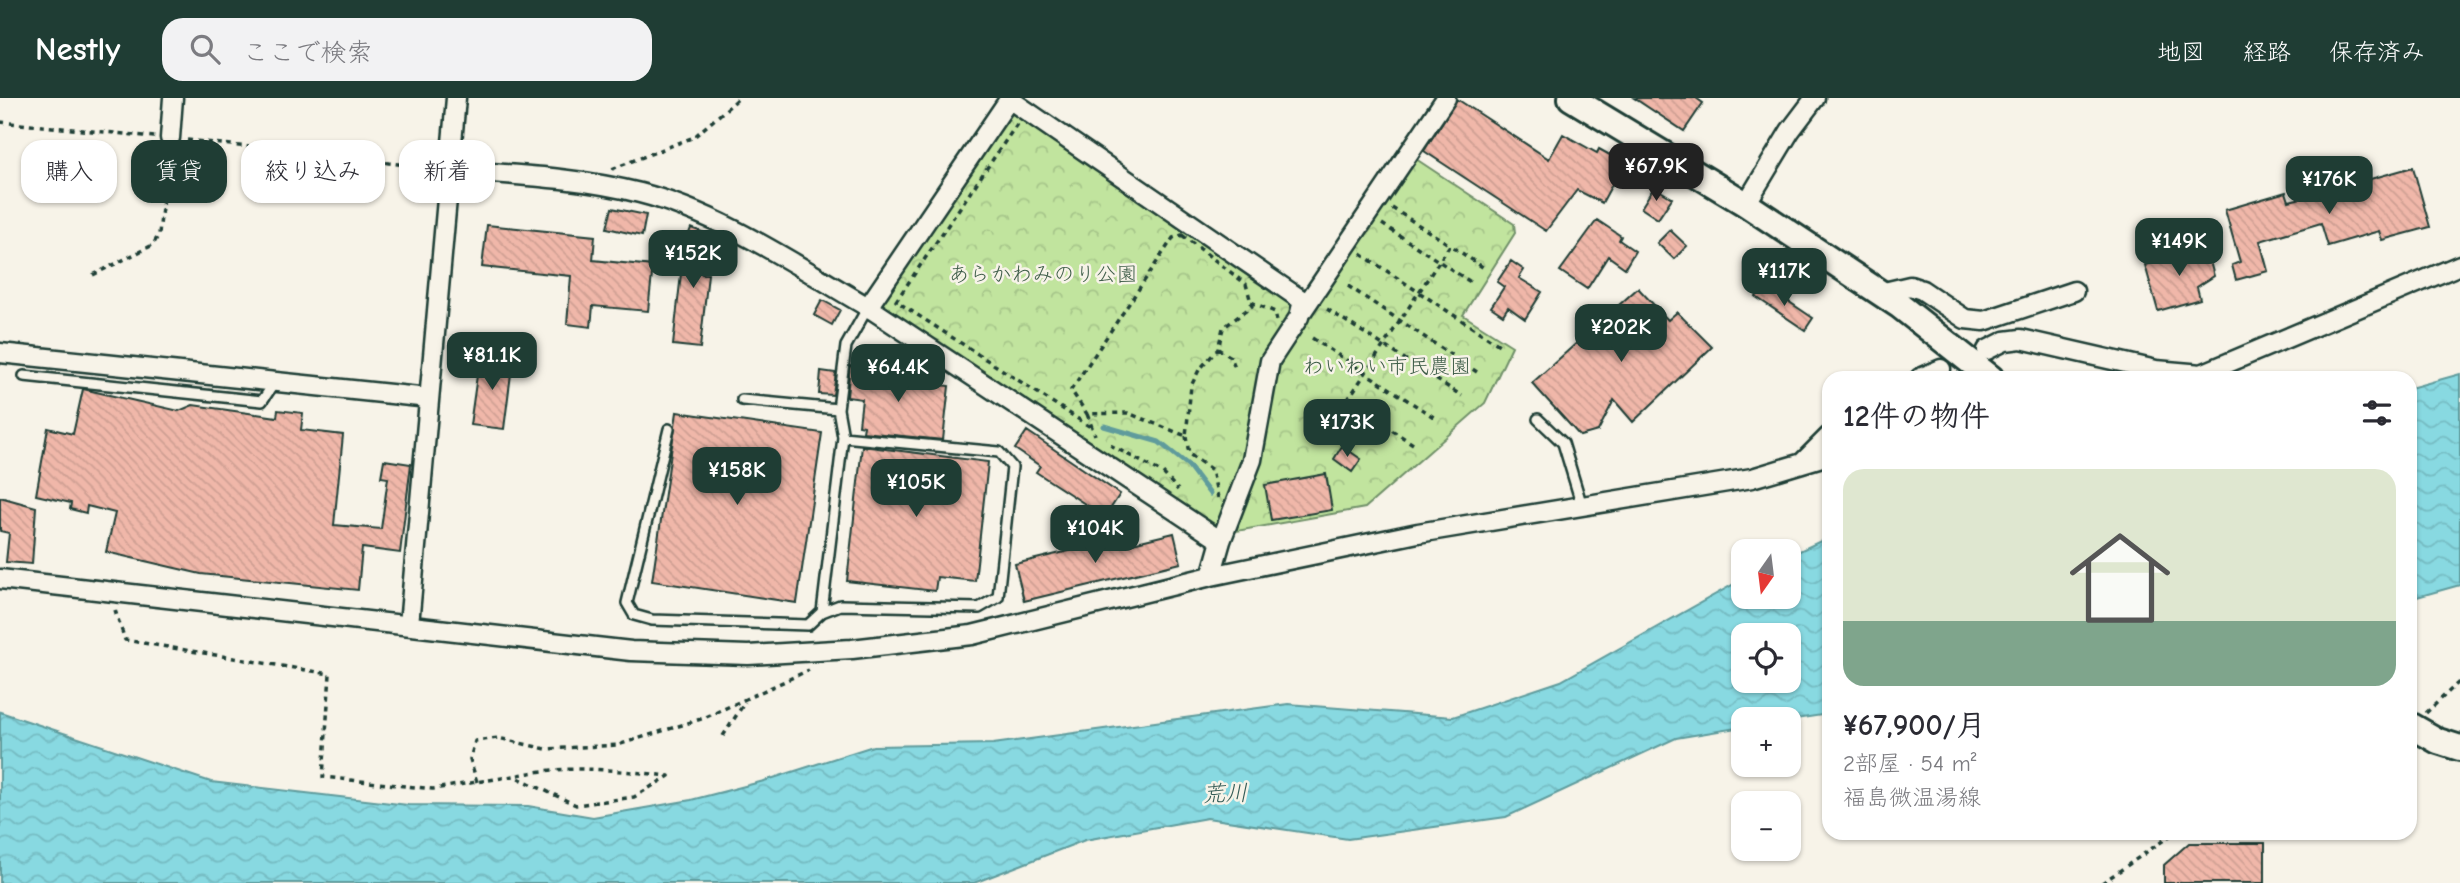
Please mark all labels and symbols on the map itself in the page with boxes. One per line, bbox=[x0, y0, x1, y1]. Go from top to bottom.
pin: ¥67.9K bbox=[1599, 144, 1713, 203]
pin: ¥176K bbox=[2280, 156, 2378, 216]
pin: ¥149K bbox=[2130, 218, 2228, 278]
pin: ¥152K bbox=[644, 230, 742, 290]
pin: ¥117K bbox=[1735, 248, 1833, 308]
park label: あらかわみのり公園 bbox=[949, 262, 1138, 286]
pin: ¥202K bbox=[1572, 304, 1670, 364]
pin: ¥81.1K bbox=[435, 332, 549, 392]
pin: ¥64.4K bbox=[841, 344, 955, 404]
park label: わいわい市民農園 bbox=[1303, 354, 1471, 378]
pin: ¥173K bbox=[1298, 400, 1396, 459]
pin: ¥158K bbox=[688, 448, 786, 507]
pin: ¥105K bbox=[867, 460, 965, 519]
pin: ¥104K bbox=[1046, 505, 1144, 565]
north arrow bbox=[1731, 539, 1801, 609]
water label: 荒川 bbox=[1202, 779, 1248, 808]

